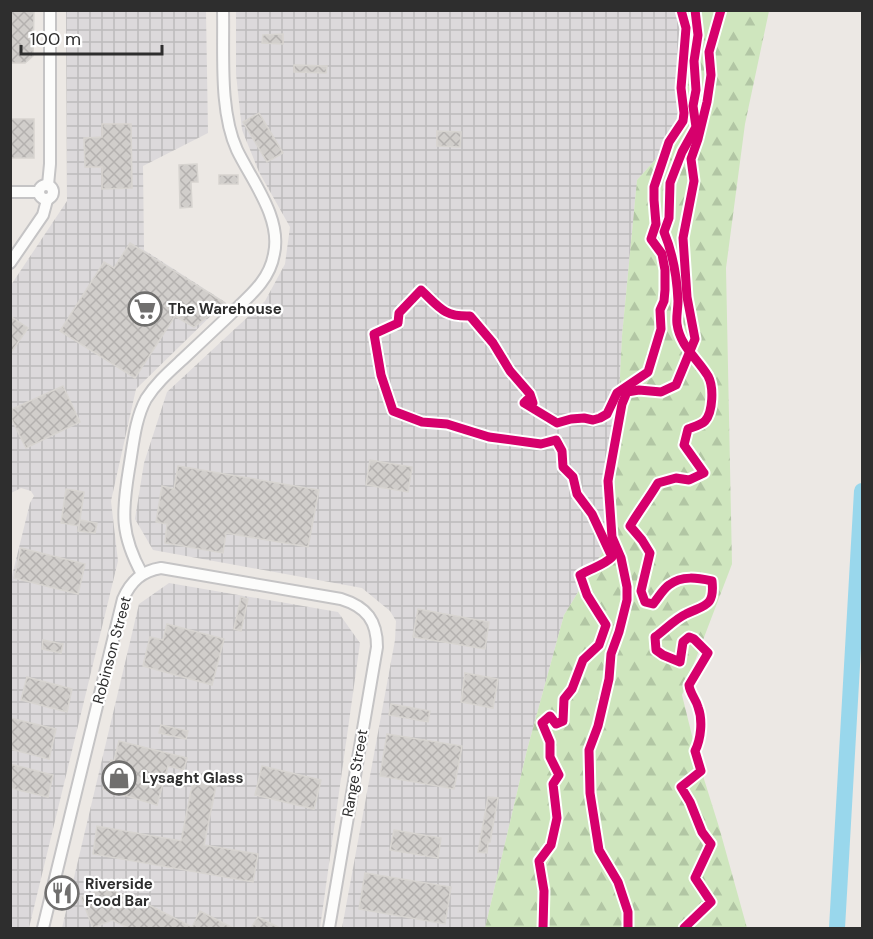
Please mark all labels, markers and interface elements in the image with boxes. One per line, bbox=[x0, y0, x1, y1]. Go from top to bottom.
scale bar bbox=[21, 18, 162, 56]
text: 100 m bbox=[30, 27, 81, 51]
supermarket icon: The Warehouse bbox=[127, 291, 163, 327]
place label: The Warehouse bbox=[168, 299, 282, 319]
street label: Robinson Street bbox=[88, 594, 136, 706]
street label: Range Street bbox=[337, 728, 373, 818]
shop icon: Lysaght Glass bbox=[101, 760, 137, 796]
place label: Lysaght Glass bbox=[142, 768, 244, 788]
place label: Riverside Food Bar bbox=[85, 874, 153, 911]
restaurant icon: Riverside Food Bar bbox=[44, 875, 80, 911]

